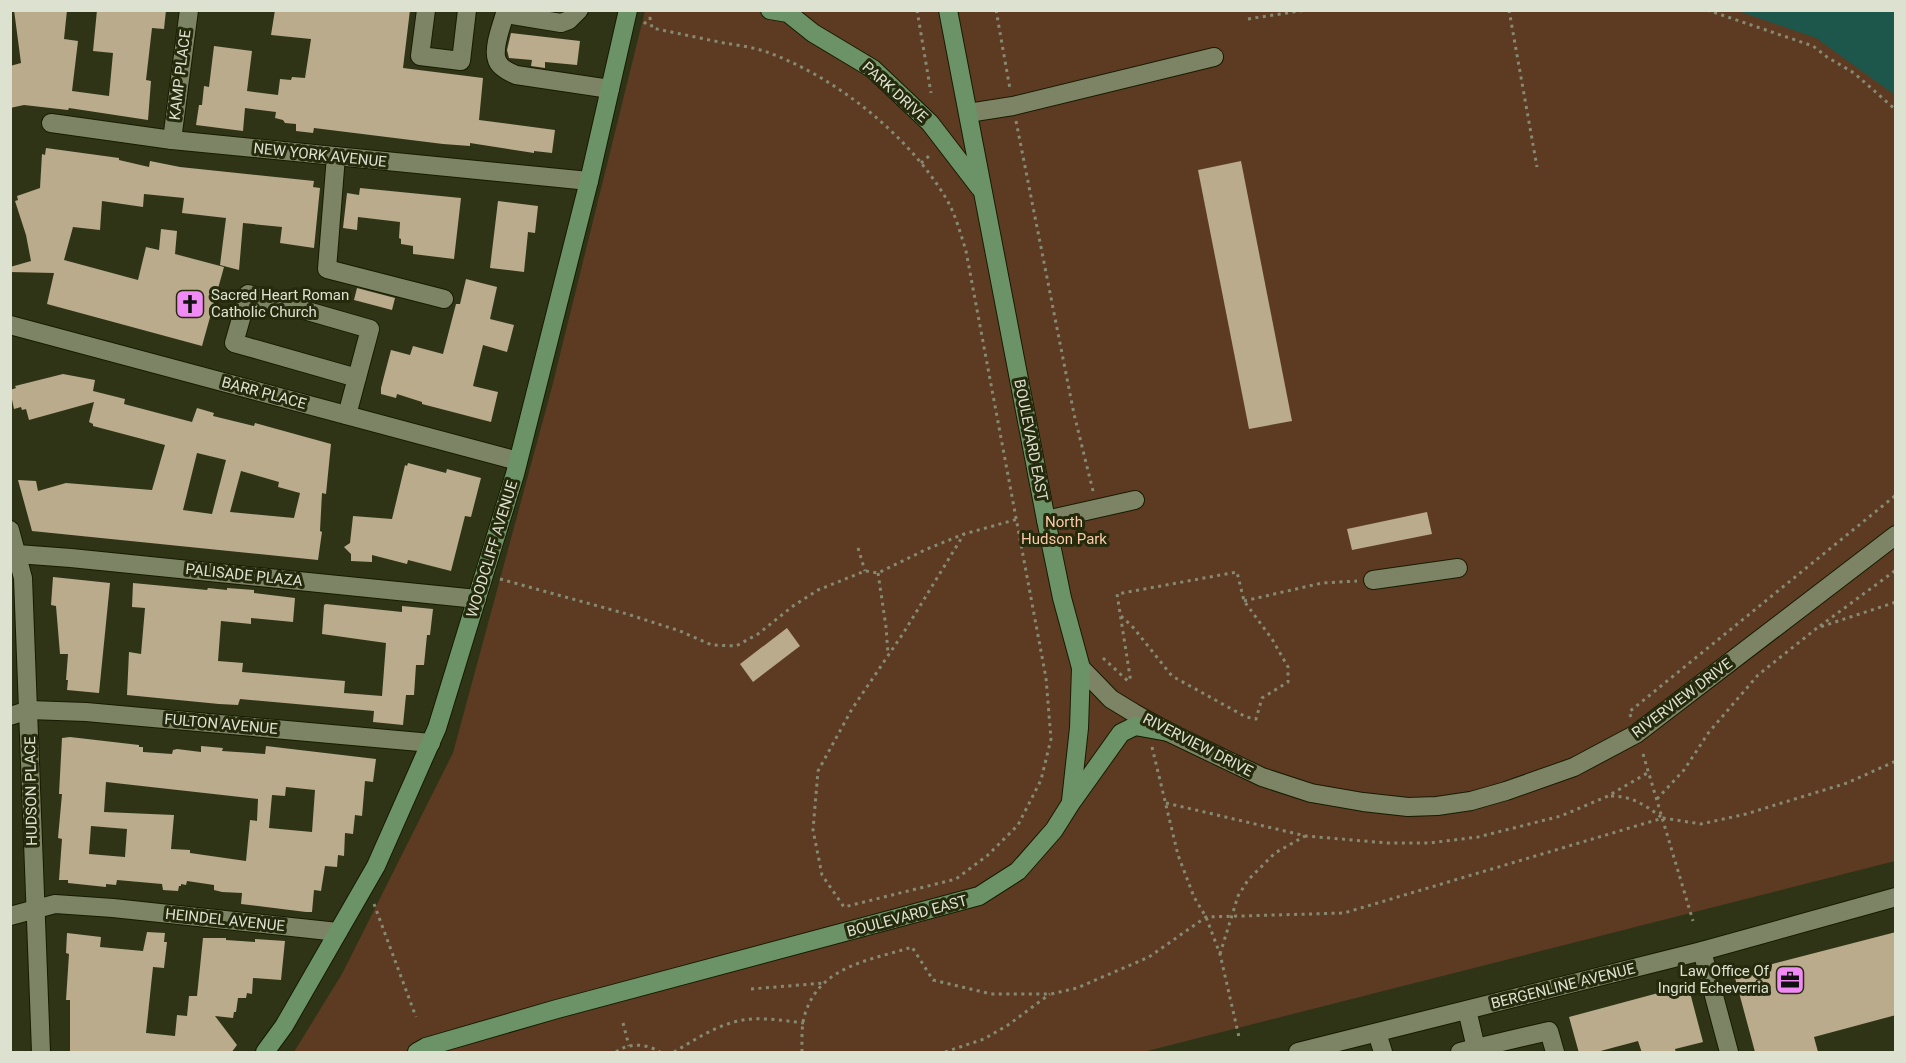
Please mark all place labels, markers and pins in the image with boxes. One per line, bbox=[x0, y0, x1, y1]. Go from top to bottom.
place label: Sacred Heart Roman Catholic Church bbox=[211, 286, 349, 321]
church icon: Sacred Heart Roman Catholic Church bbox=[174, 288, 206, 320]
place label: Law Office Of Ingrid Echeverria bbox=[1658, 962, 1770, 997]
office icon: Law Office Of Ingrid Echeverria bbox=[1774, 964, 1806, 996]

